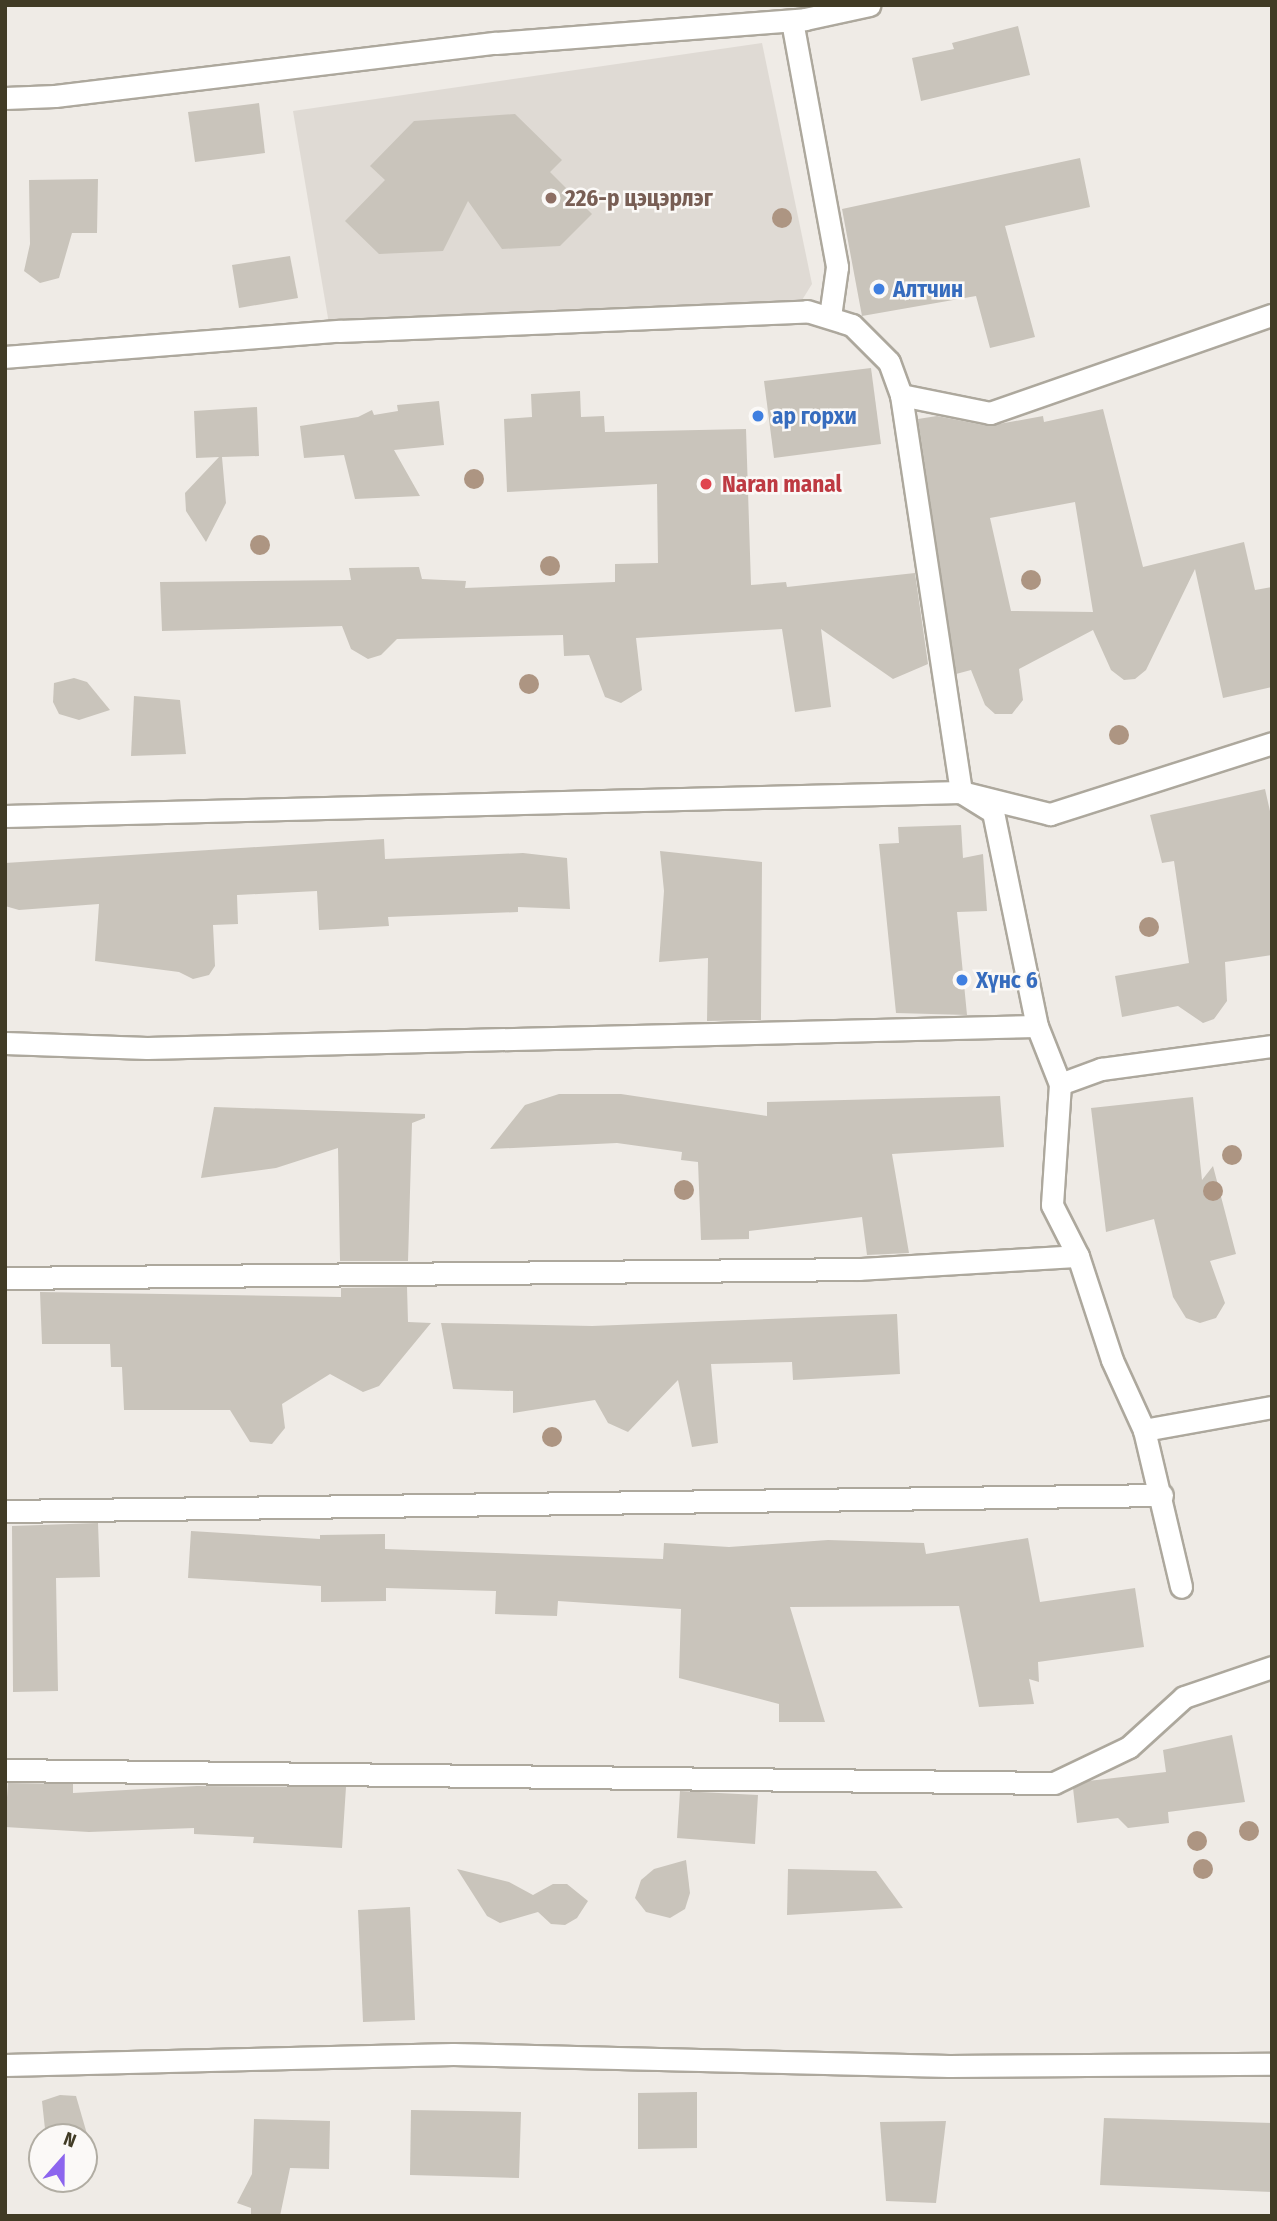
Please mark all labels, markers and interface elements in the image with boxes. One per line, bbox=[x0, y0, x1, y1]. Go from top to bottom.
place label: 226-р цэцэрлэг bbox=[565, 184, 713, 212]
marker: 226-р цэцэрлэг bbox=[543, 190, 559, 206]
place label: Алтчин bbox=[893, 275, 963, 303]
marker: Алтчин bbox=[871, 281, 887, 297]
place label: ар горхи bbox=[772, 402, 857, 430]
marker: ар горхи bbox=[750, 408, 766, 424]
place label: Naran manal bbox=[722, 470, 842, 498]
marker: Naran manal bbox=[696, 474, 716, 494]
place label: Хүнс 6 bbox=[976, 966, 1038, 994]
marker: Хүнс 6 bbox=[954, 972, 970, 988]
north arrow bbox=[28, 2123, 98, 2193]
text: N bbox=[61, 2127, 79, 2153]

